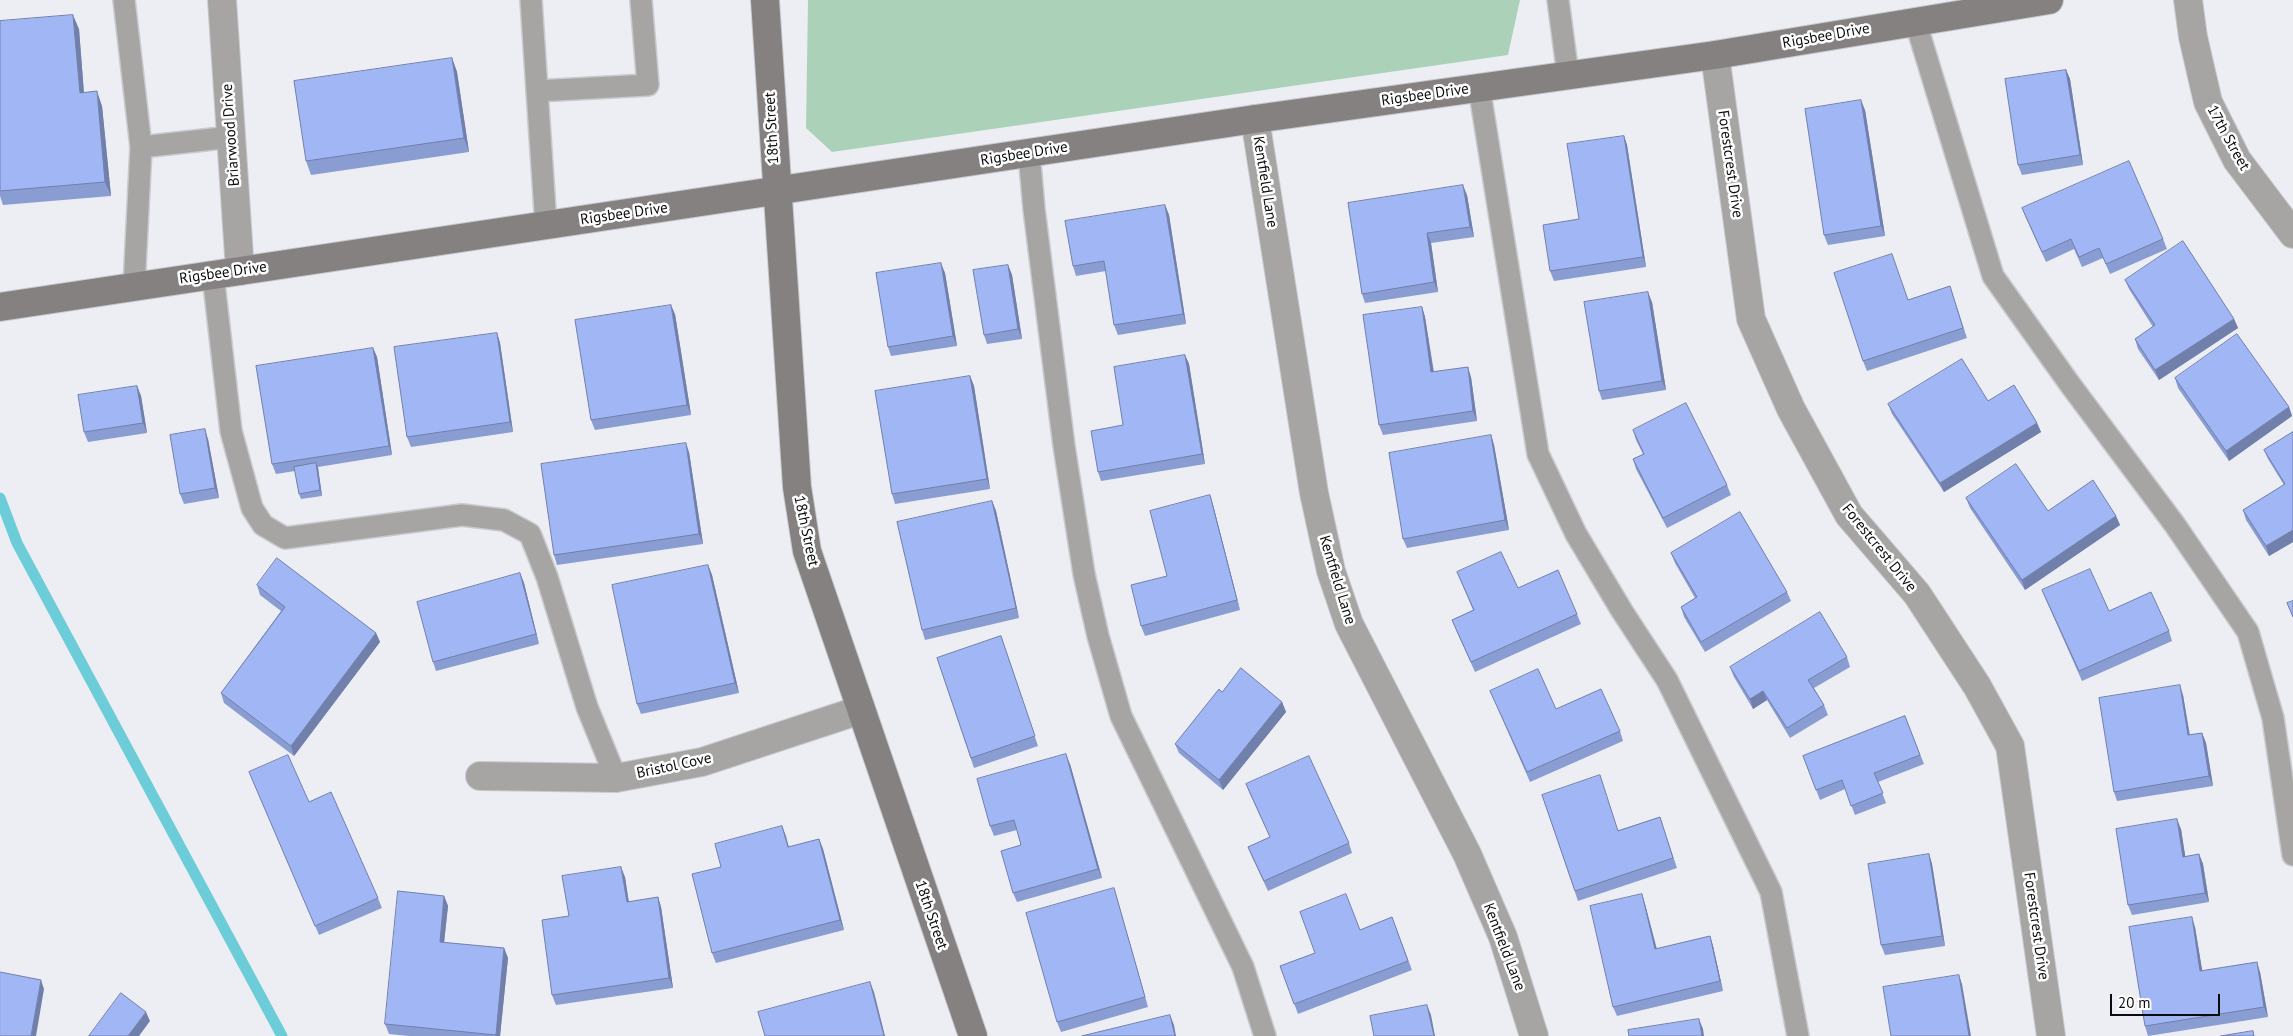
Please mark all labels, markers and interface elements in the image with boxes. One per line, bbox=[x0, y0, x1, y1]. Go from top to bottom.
street label: Rigsbee Drive bbox=[1781, 19, 1871, 53]
street label: Rigsbee Drive bbox=[1380, 80, 1470, 110]
street label: Briarwood Drive bbox=[218, 83, 244, 187]
street label: 18th Street bbox=[761, 92, 783, 164]
street label: 17th Street bbox=[2203, 102, 2253, 174]
street label: Forestcrest Drive bbox=[1714, 109, 1746, 219]
street label: Kentfield Lane bbox=[1249, 135, 1281, 229]
street label: Rigsbee Drive bbox=[979, 138, 1069, 170]
street label: Rigsbee Drive bbox=[579, 199, 669, 229]
street label: Rigsbee Drive bbox=[178, 258, 268, 288]
street label: 18th Street bbox=[790, 494, 822, 568]
street label: Forestcrest Drive bbox=[1838, 500, 1920, 596]
street label: Kentfield Lane bbox=[1315, 533, 1359, 627]
street label: Bristol Cove bbox=[635, 749, 713, 783]
street label: Forestcrest Drive bbox=[2020, 871, 2052, 981]
street label: 18th Street bbox=[911, 878, 951, 952]
street label: Kentfield Lane bbox=[1479, 901, 1529, 993]
scale bar bbox=[2113, 984, 2223, 1016]
text: 20 m bbox=[2118, 993, 2151, 1012]

